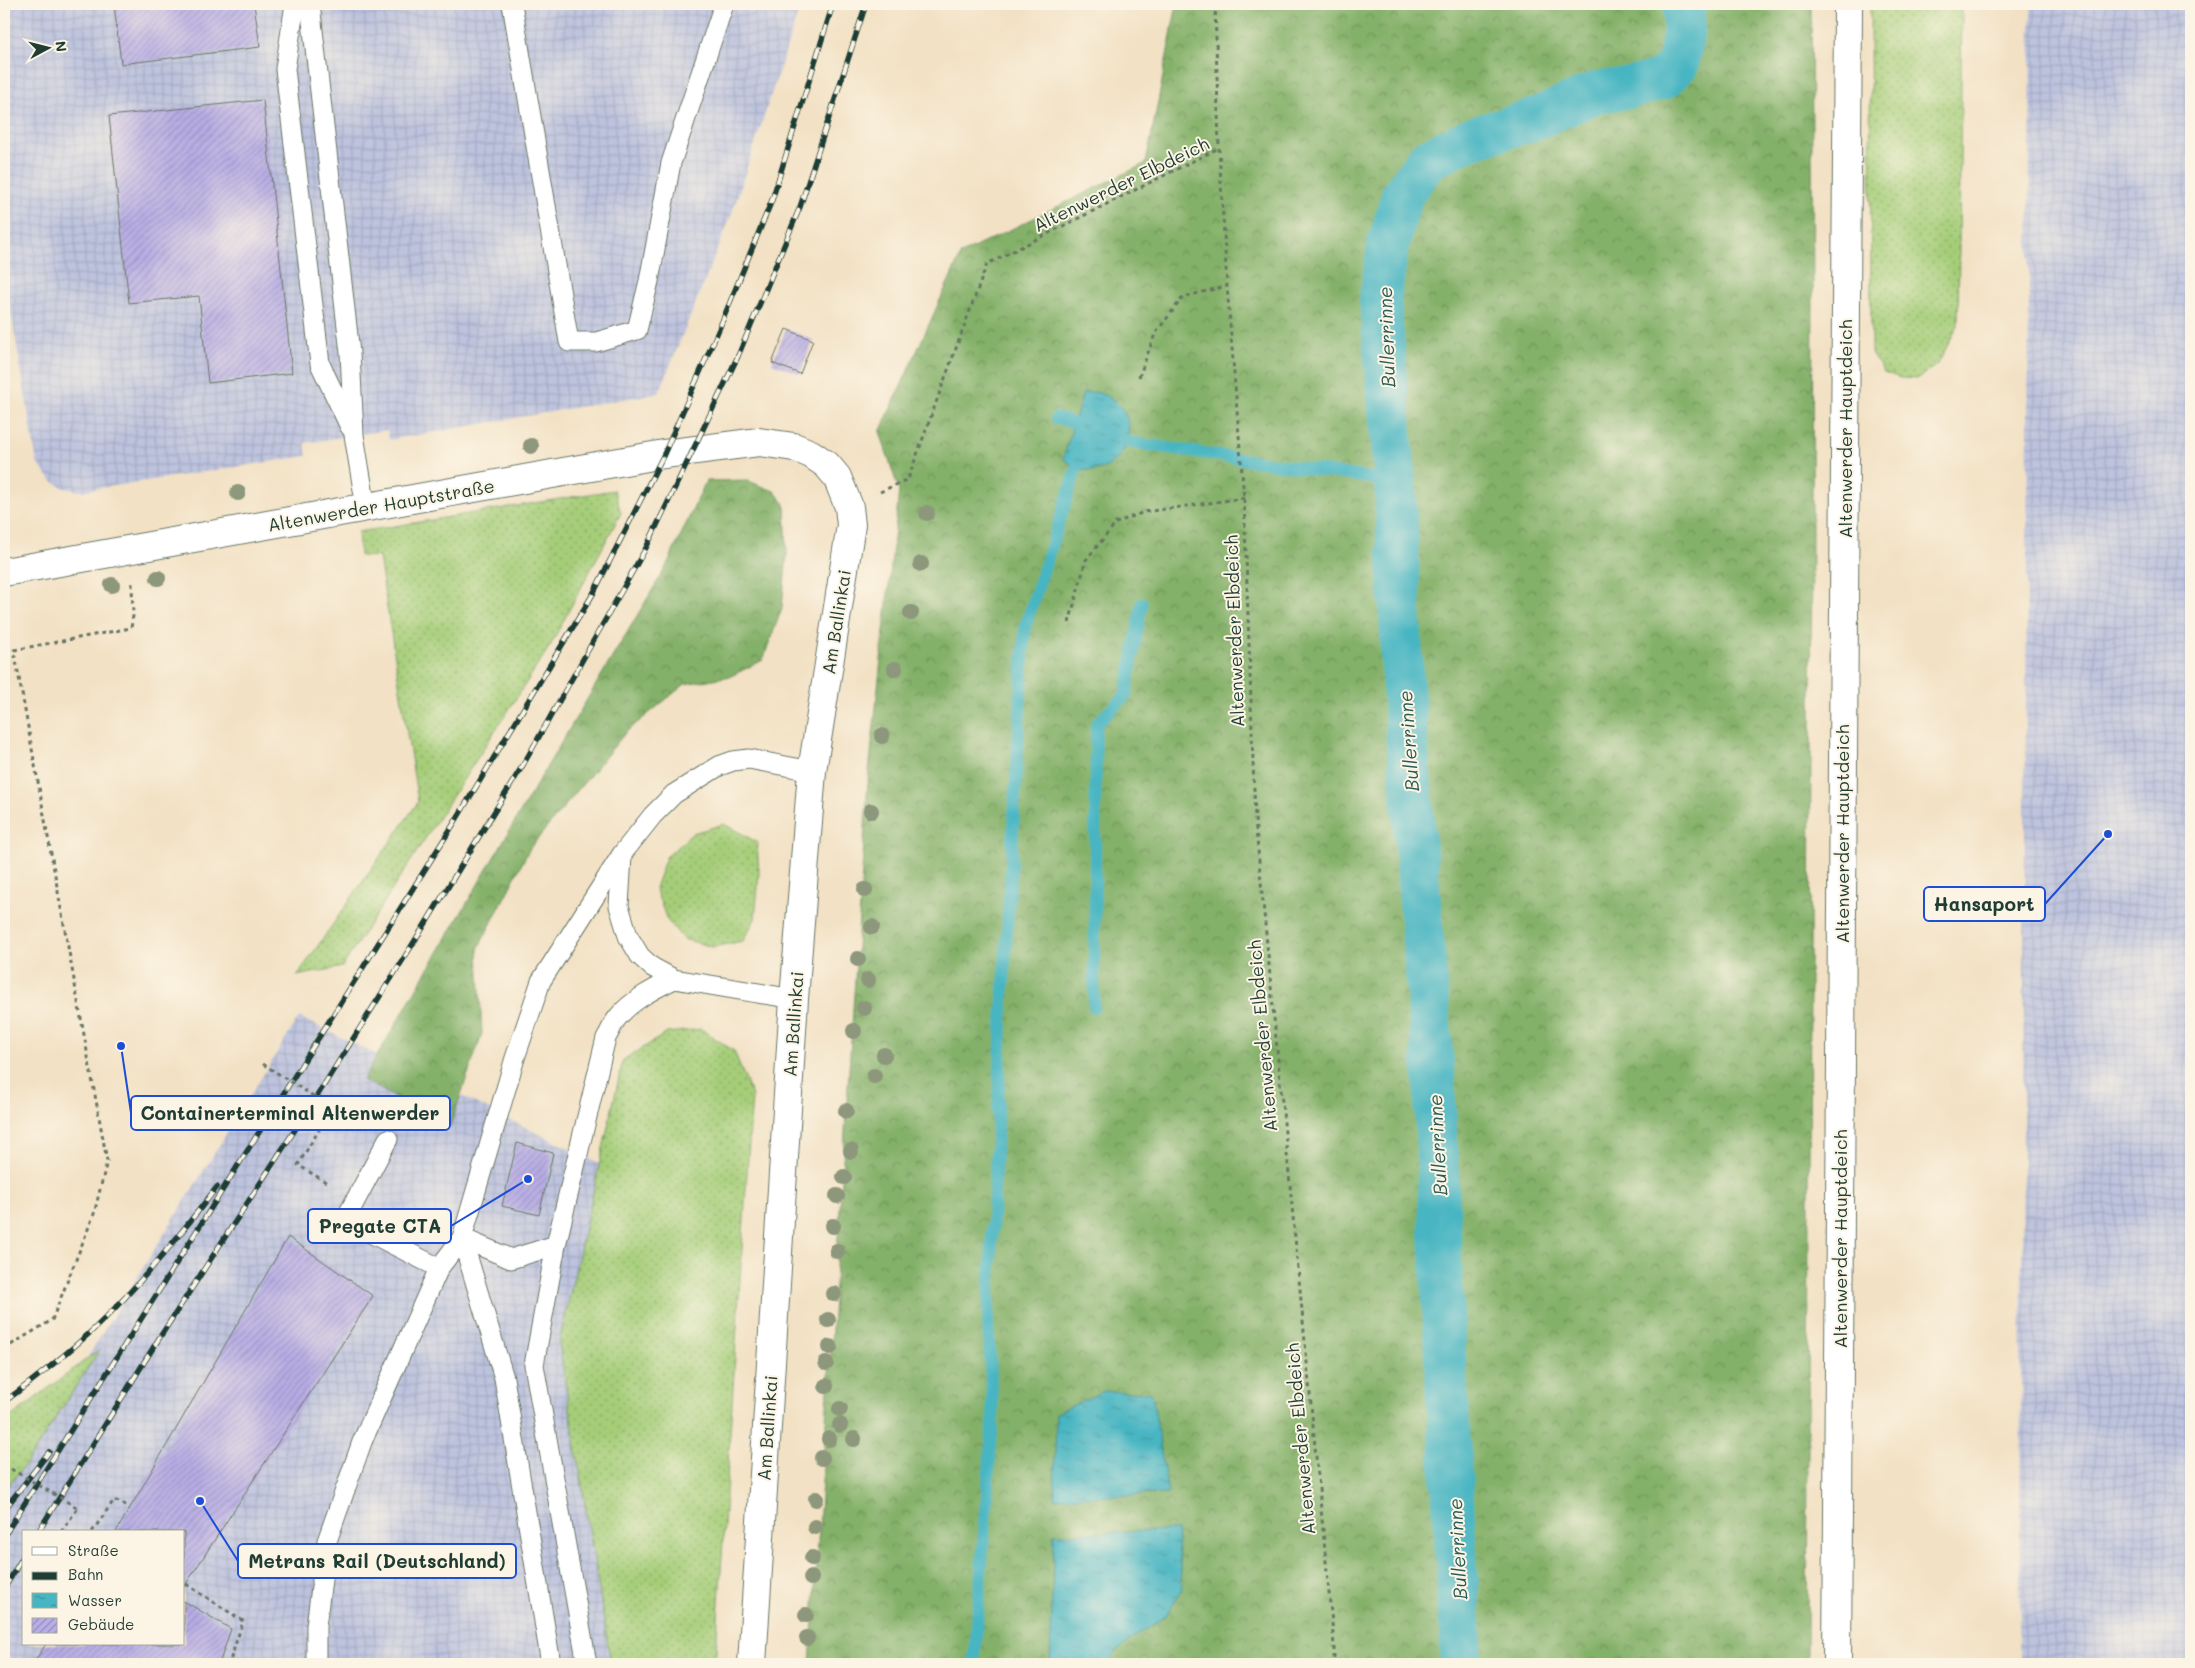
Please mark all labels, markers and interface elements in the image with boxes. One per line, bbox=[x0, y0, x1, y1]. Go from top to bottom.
north arrow bbox=[22, 22, 72, 72]
text: N bbox=[51, 40, 71, 53]
street label: Altenwerder Elbdeich bbox=[1029, 131, 1213, 237]
water label: Bullerrinne bbox=[1372, 286, 1400, 388]
street label: Altenwerder Hauptdeich bbox=[1833, 319, 1857, 539]
street label: Altenwerder Hauptstraße bbox=[266, 473, 496, 537]
street label: Altenwerder Elbdeich bbox=[1219, 534, 1249, 728]
street label: Am Ballinkai bbox=[816, 568, 856, 676]
water label: Bullerrinne bbox=[1392, 690, 1424, 792]
street label: Altenwerder Hauptdeich bbox=[1830, 724, 1854, 944]
callout: Hansaport bbox=[1924, 887, 2045, 921]
text: Hansaport bbox=[1934, 891, 2034, 916]
street label: Altenwerder Elbdeich bbox=[1242, 939, 1282, 1133]
street label: Am Ballinkai bbox=[777, 970, 809, 1078]
water label: Bullerrinne bbox=[1422, 1094, 1452, 1196]
callout: Containerterminal Altenwerder bbox=[131, 1096, 450, 1130]
text: Containerterminal Altenwerder bbox=[140, 1100, 440, 1125]
street label: Altenwerder Hauptdeich bbox=[1828, 1129, 1852, 1349]
callout: Pregate CTA bbox=[308, 1209, 451, 1243]
text: Pregate CTA bbox=[319, 1213, 441, 1238]
street label: Altenwerder Elbdeich bbox=[1280, 1342, 1320, 1536]
street label: Am Ballinkai bbox=[751, 1374, 783, 1482]
water label: Bullerrinne bbox=[1442, 1498, 1472, 1600]
legend bbox=[22, 1530, 185, 1646]
text: Straße bbox=[68, 1540, 119, 1560]
callout: Metrans Rail (Deutschland) bbox=[238, 1544, 516, 1578]
text: Metrans Rail (Deutschland) bbox=[248, 1548, 506, 1573]
text: Bahn bbox=[68, 1564, 103, 1584]
text: Wasser bbox=[68, 1590, 122, 1610]
text: Gebäude bbox=[68, 1614, 134, 1634]

